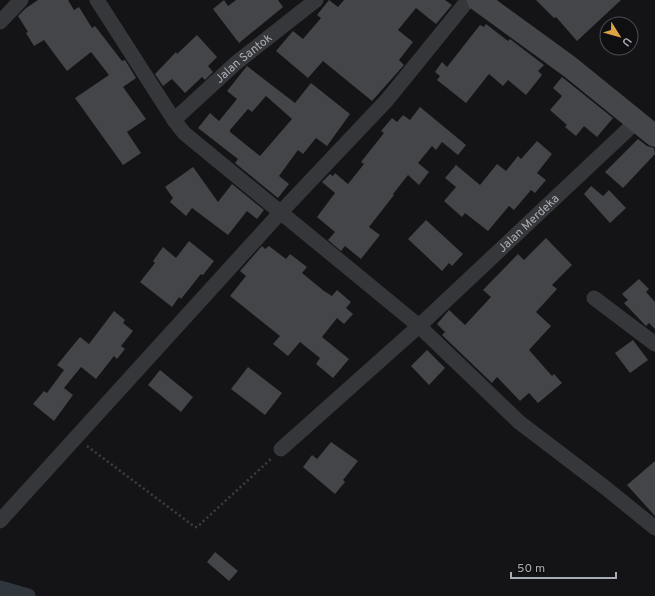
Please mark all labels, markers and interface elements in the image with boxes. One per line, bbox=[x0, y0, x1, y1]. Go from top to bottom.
north arrow bbox=[599, 16, 639, 56]
street label: Jalan Santok bbox=[212, 30, 276, 87]
text: U bbox=[618, 34, 634, 49]
street label: Jalan Merdeka bbox=[495, 191, 563, 257]
scale bar bbox=[511, 554, 616, 580]
text: 50 m bbox=[517, 561, 545, 577]

